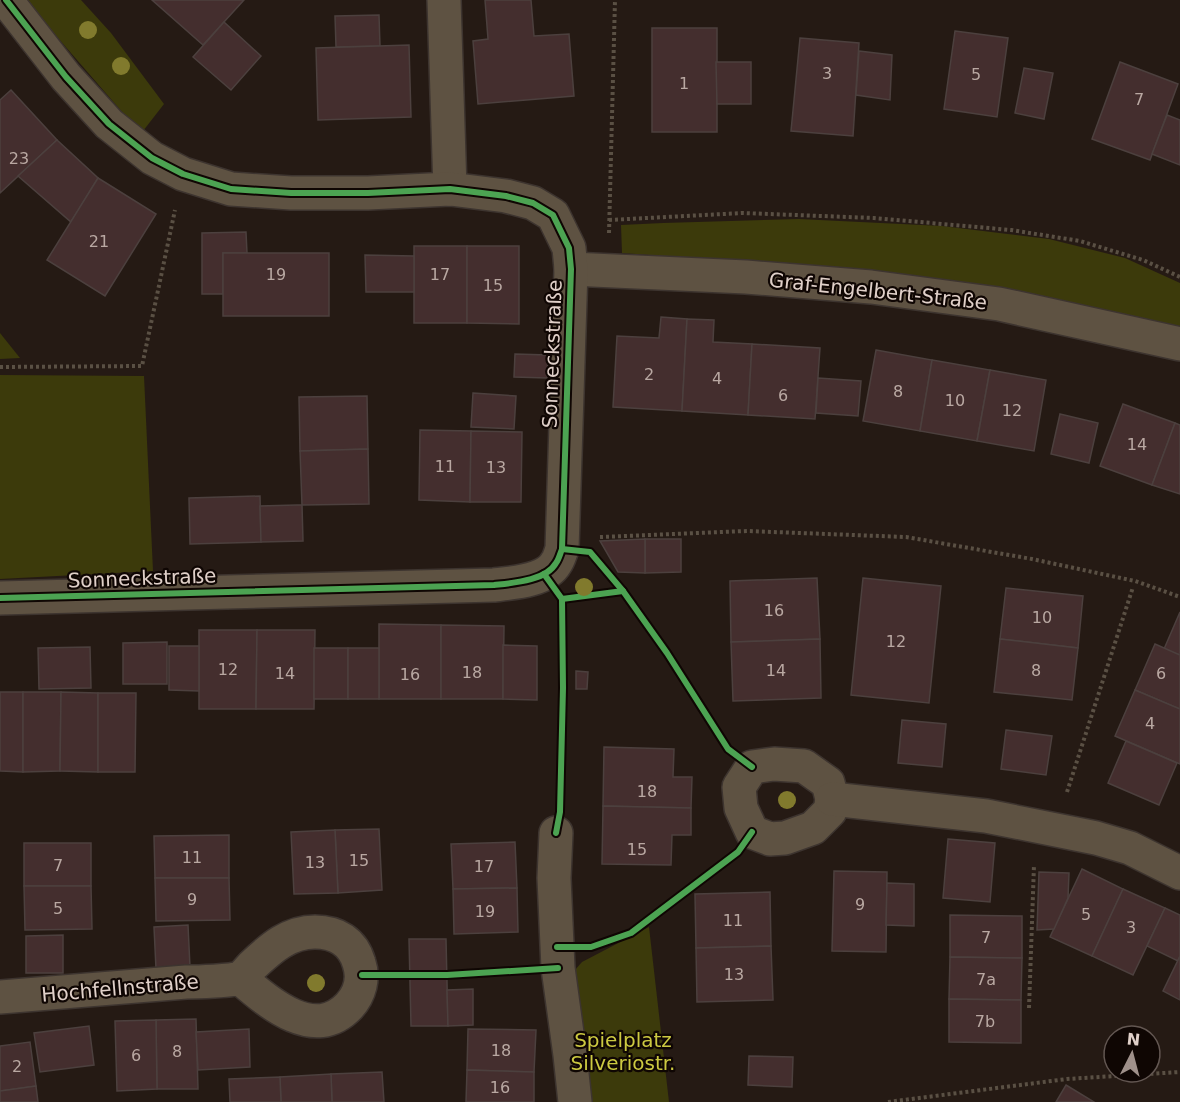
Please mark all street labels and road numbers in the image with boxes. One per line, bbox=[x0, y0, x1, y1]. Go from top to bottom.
street label: Graf-Engelbert-Straße bbox=[768, 268, 988, 314]
street label: Sonneckstraße bbox=[537, 279, 567, 429]
street label: Sonneckstraße bbox=[67, 563, 217, 593]
street label: Hochfellnstraße bbox=[40, 969, 200, 1007]

